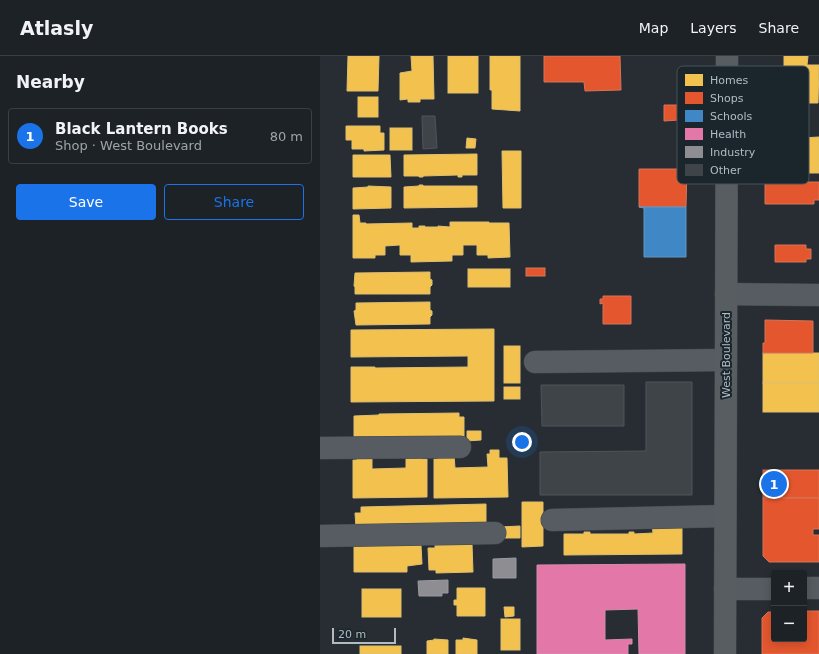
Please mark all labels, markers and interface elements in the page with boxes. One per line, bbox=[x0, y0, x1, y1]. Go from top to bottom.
text: Atlasly bbox=[20, 17, 93, 39]
text: Map bbox=[639, 20, 668, 36]
text: Layers bbox=[690, 20, 737, 36]
text: Share bbox=[759, 20, 799, 36]
legend bbox=[677, 66, 809, 184]
text: Nearby bbox=[16, 72, 85, 92]
text: Homes bbox=[710, 74, 748, 87]
text: Shops bbox=[710, 92, 744, 105]
text: Schools bbox=[710, 110, 753, 123]
text: Black Lantern Books bbox=[55, 120, 228, 138]
text: Health bbox=[710, 128, 746, 141]
text: 1 bbox=[25, 129, 35, 144]
text: 80 m bbox=[270, 129, 303, 144]
text: Shop · West Boulevard bbox=[55, 138, 202, 153]
text: Industry bbox=[710, 146, 756, 159]
text: Other bbox=[710, 164, 742, 177]
button: Save bbox=[16, 184, 156, 220]
button: Share bbox=[164, 184, 304, 220]
street label: West Boulevard bbox=[720, 312, 733, 398]
your location bbox=[512, 432, 532, 452]
pin: 1 bbox=[761, 469, 787, 499]
map controls bbox=[771, 570, 807, 642]
button: + bbox=[771, 570, 807, 606]
button: − bbox=[771, 606, 807, 642]
scale bar bbox=[332, 626, 396, 645]
text: 20 m bbox=[338, 628, 366, 641]

